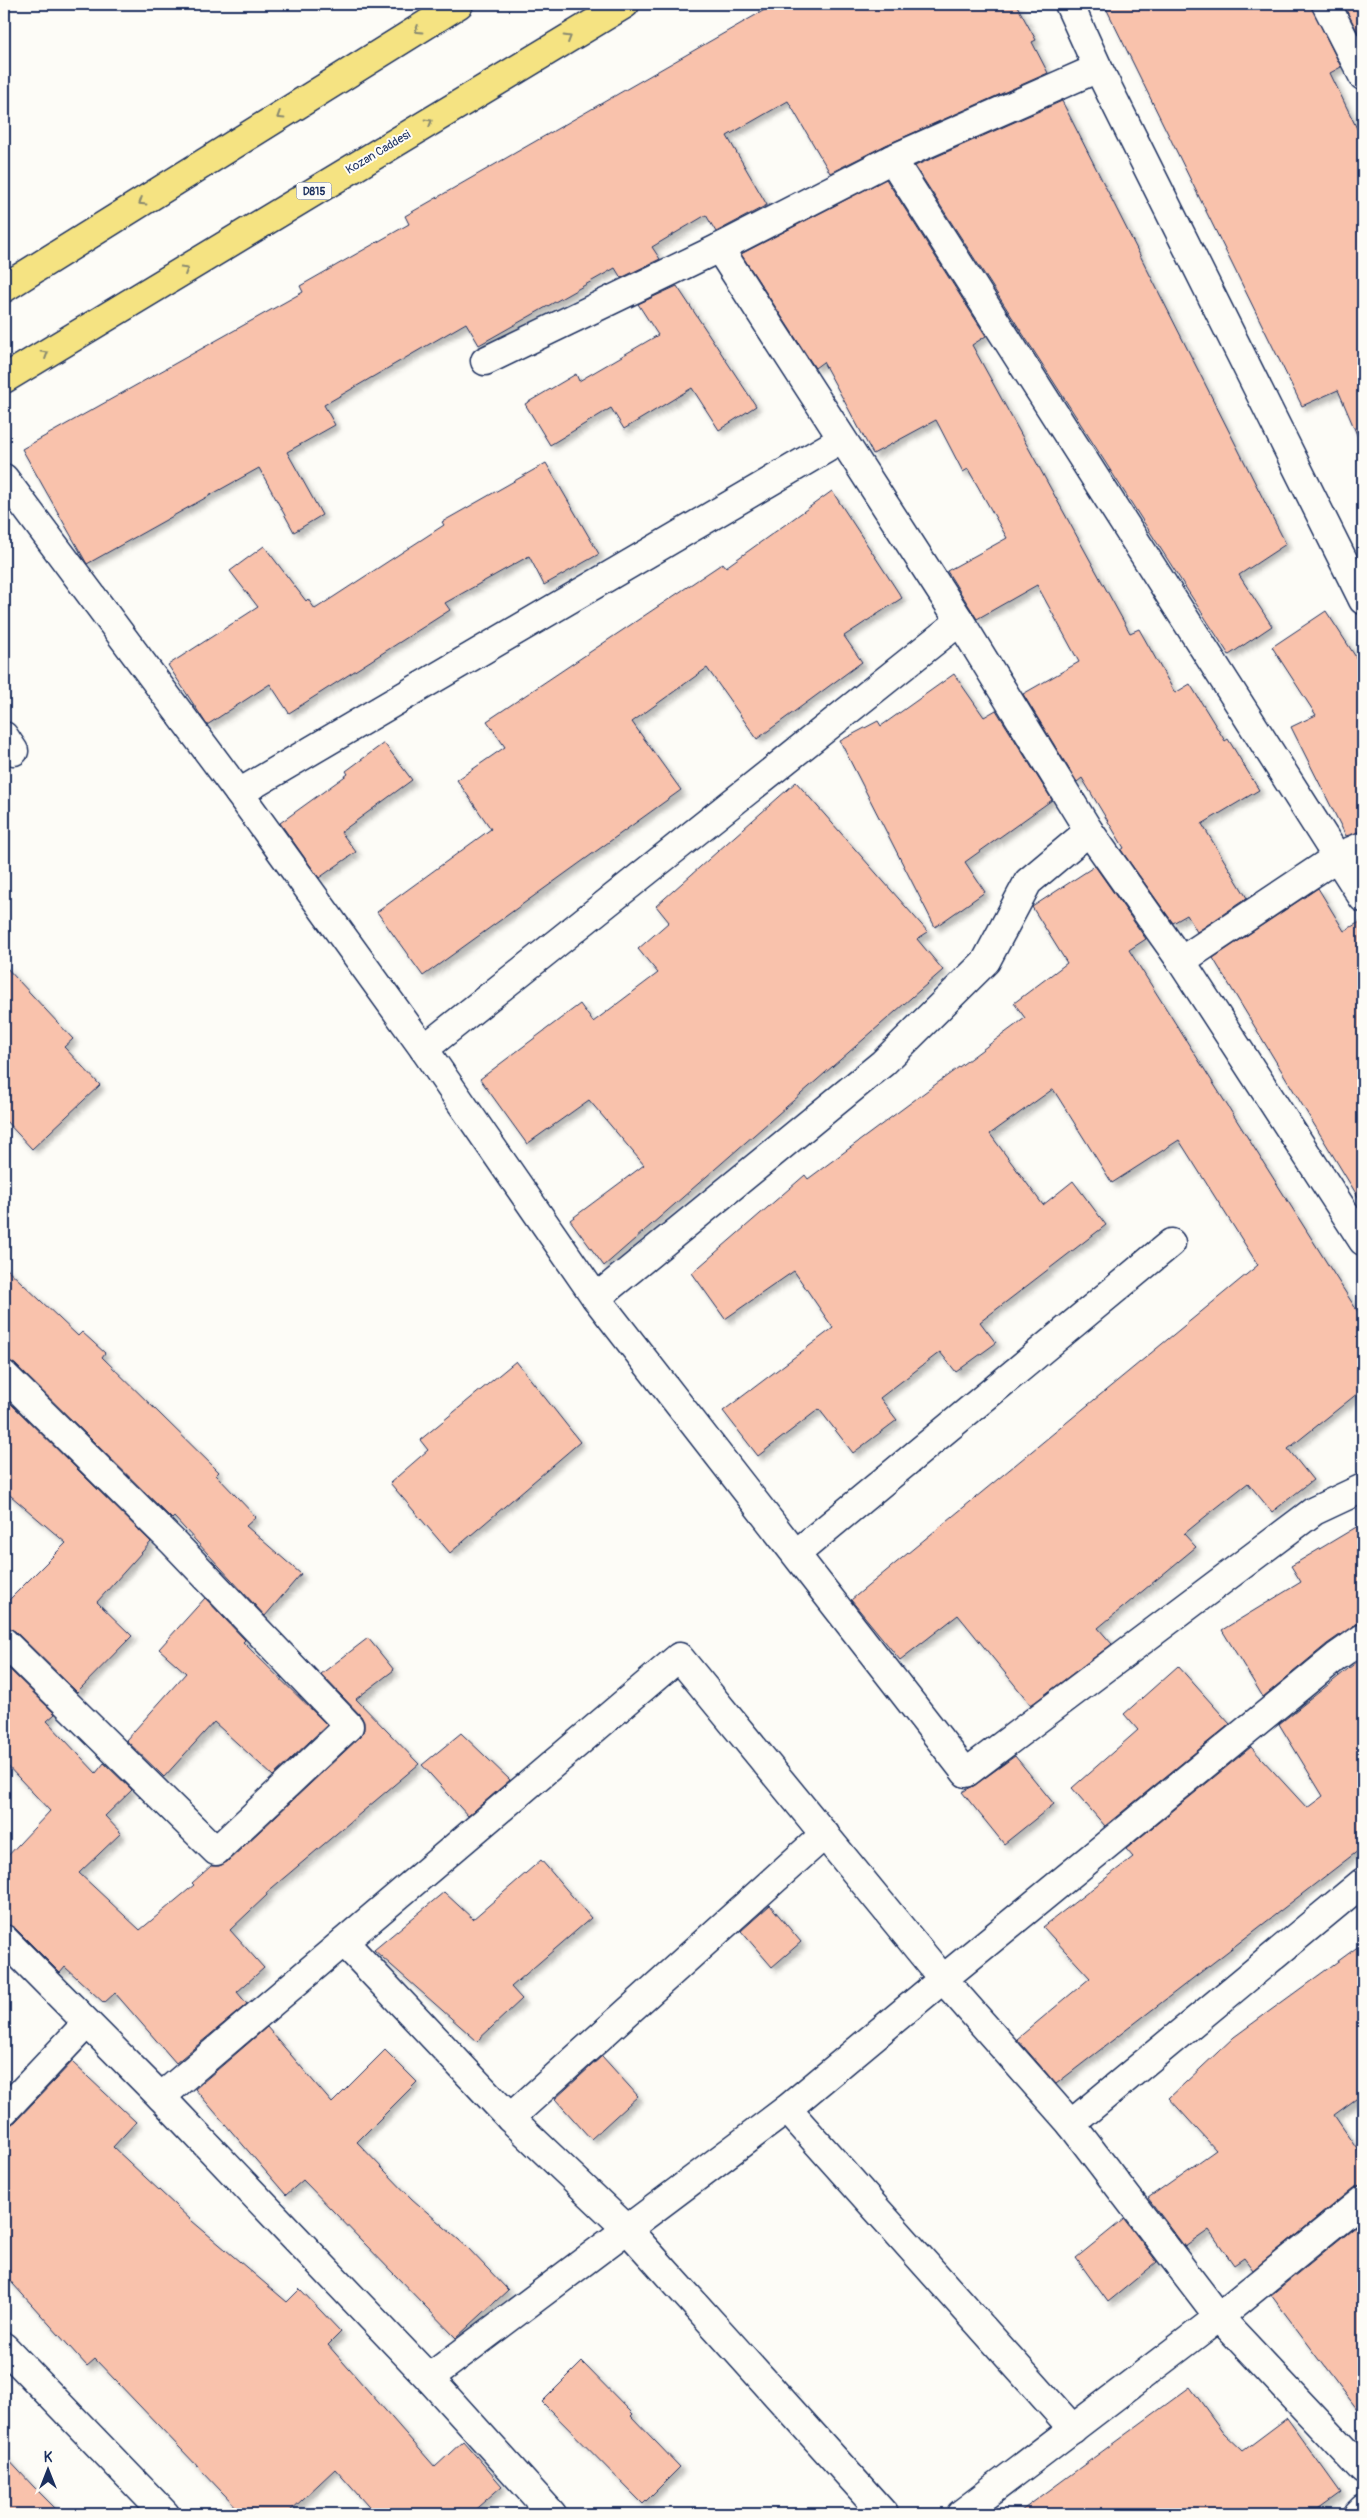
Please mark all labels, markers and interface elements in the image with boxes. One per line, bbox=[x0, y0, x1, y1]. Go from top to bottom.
one-way arrow bbox=[414, 23, 423, 33]
one-way arrow bbox=[562, 35, 571, 45]
one-way arrow bbox=[276, 109, 285, 119]
one-way arrow bbox=[423, 119, 432, 129]
street label: Kozan Caddesi bbox=[343, 127, 413, 178]
road number: D815 bbox=[296, 182, 332, 200]
one-way arrow bbox=[139, 195, 148, 205]
one-way arrow bbox=[179, 266, 188, 276]
one-way arrow bbox=[40, 350, 49, 360]
north arrow bbox=[22, 2446, 72, 2496]
text: K bbox=[44, 2449, 53, 2466]

